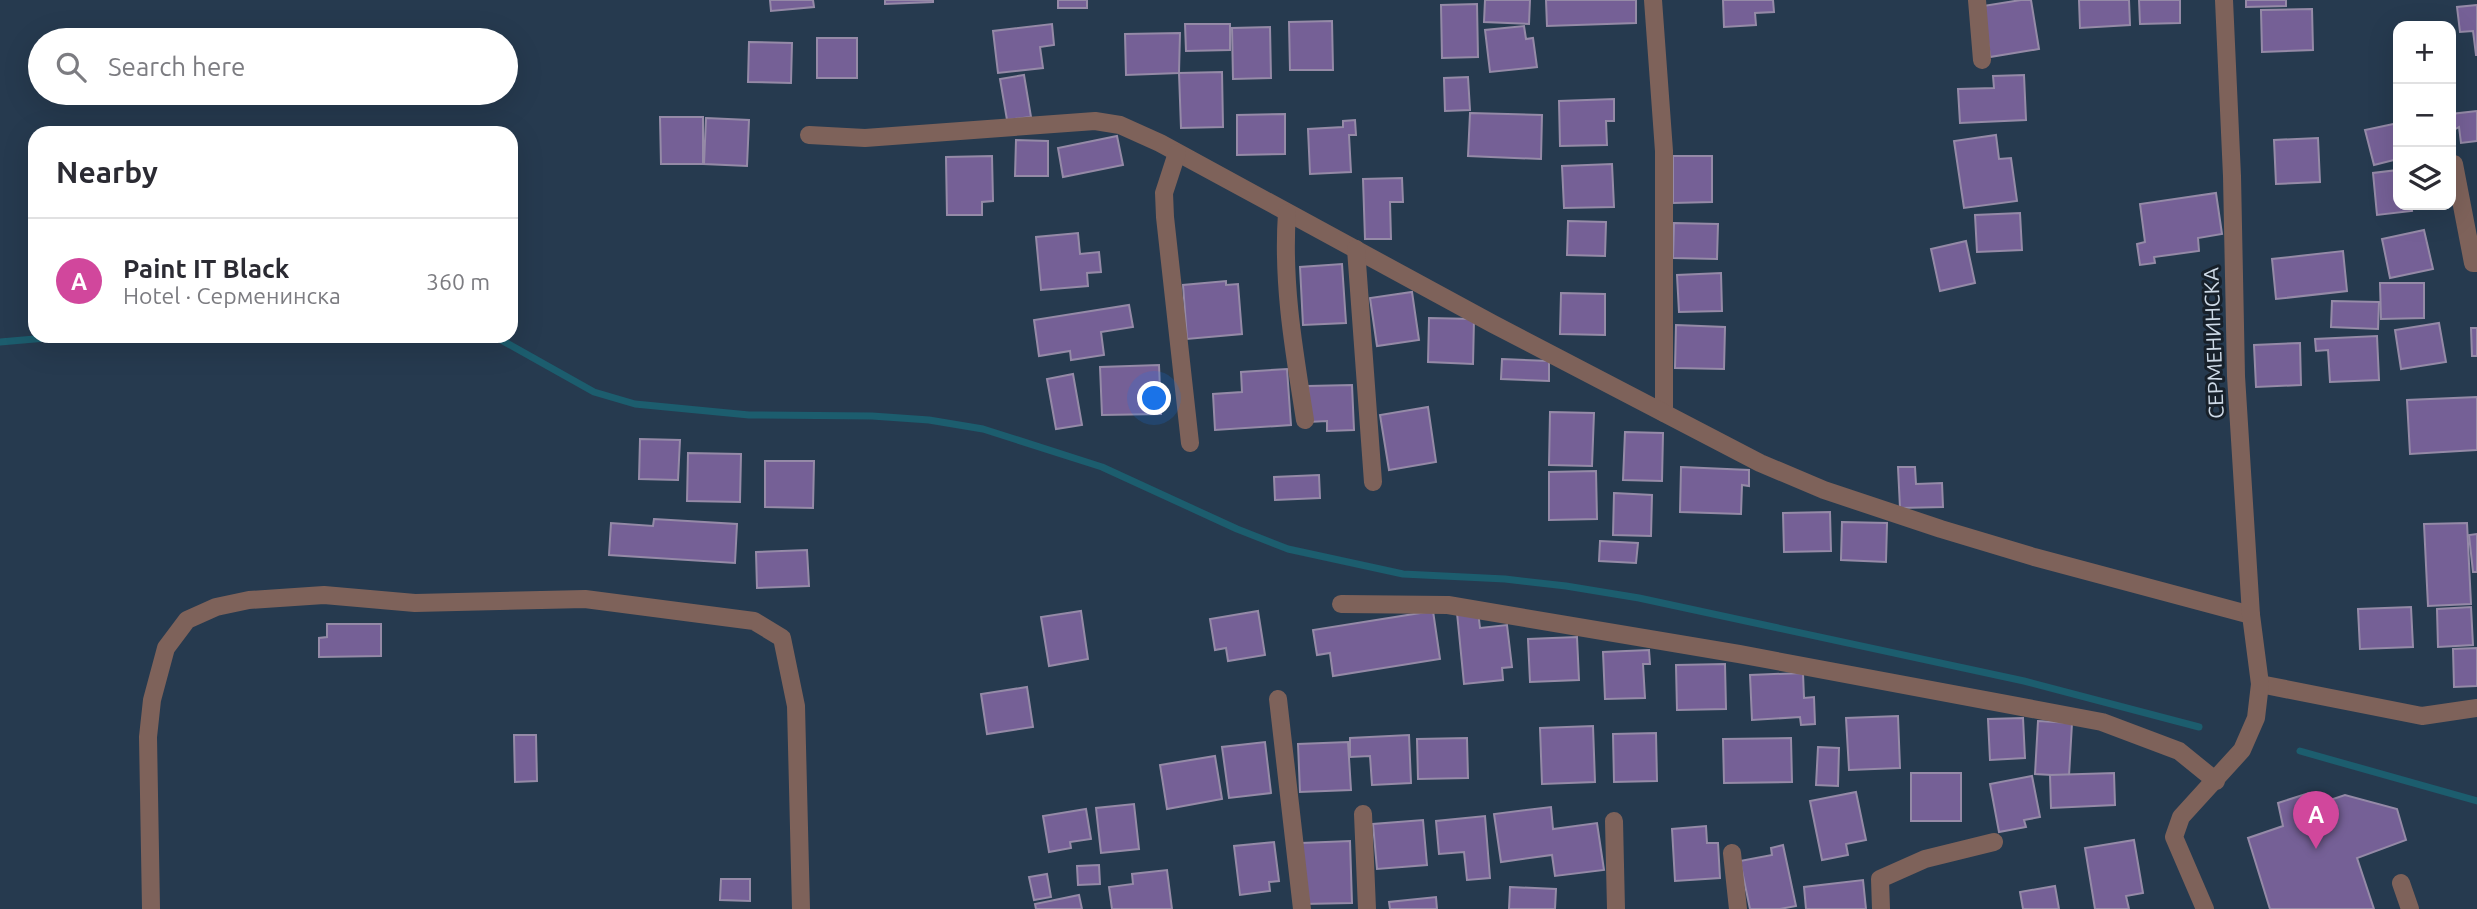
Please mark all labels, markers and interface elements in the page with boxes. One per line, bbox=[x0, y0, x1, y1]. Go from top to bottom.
map controls bbox=[2393, 21, 2456, 210]
button: + bbox=[2393, 21, 2456, 84]
search box bbox=[28, 28, 518, 105]
icon: search bbox=[52, 48, 90, 86]
text: Search here bbox=[108, 52, 245, 81]
button: − bbox=[2393, 84, 2456, 147]
button: layers bbox=[2393, 147, 2456, 210]
text: Nearby bbox=[56, 155, 158, 189]
text: Paint IT Black bbox=[123, 254, 289, 283]
street label: СЕРМЕНИНСКА bbox=[2198, 267, 2228, 419]
text: A bbox=[71, 269, 87, 294]
text: 360 m bbox=[426, 269, 490, 294]
text: Hotel · Серменинска bbox=[123, 283, 341, 308]
your location bbox=[1137, 381, 1171, 415]
pin: A bbox=[2293, 791, 2339, 849]

